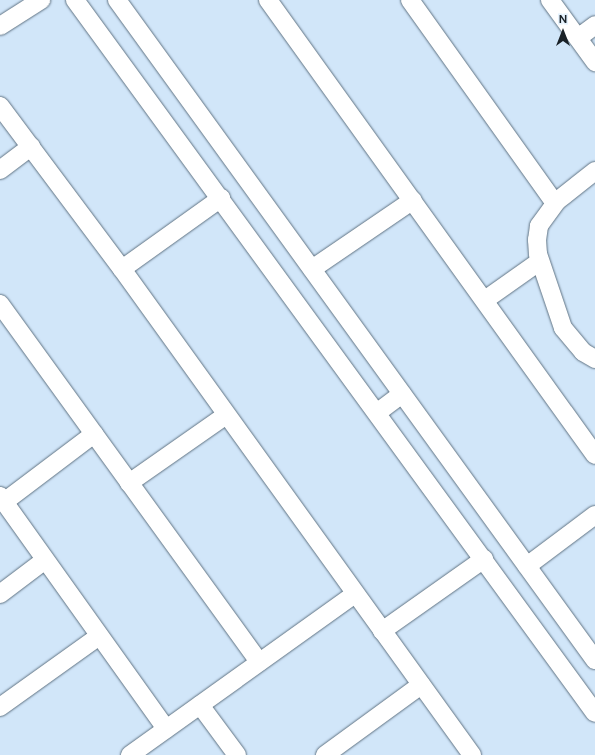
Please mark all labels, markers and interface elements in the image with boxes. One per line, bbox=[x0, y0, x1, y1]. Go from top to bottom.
north arrow bbox=[543, 12, 583, 52]
text: N bbox=[559, 13, 567, 26]

